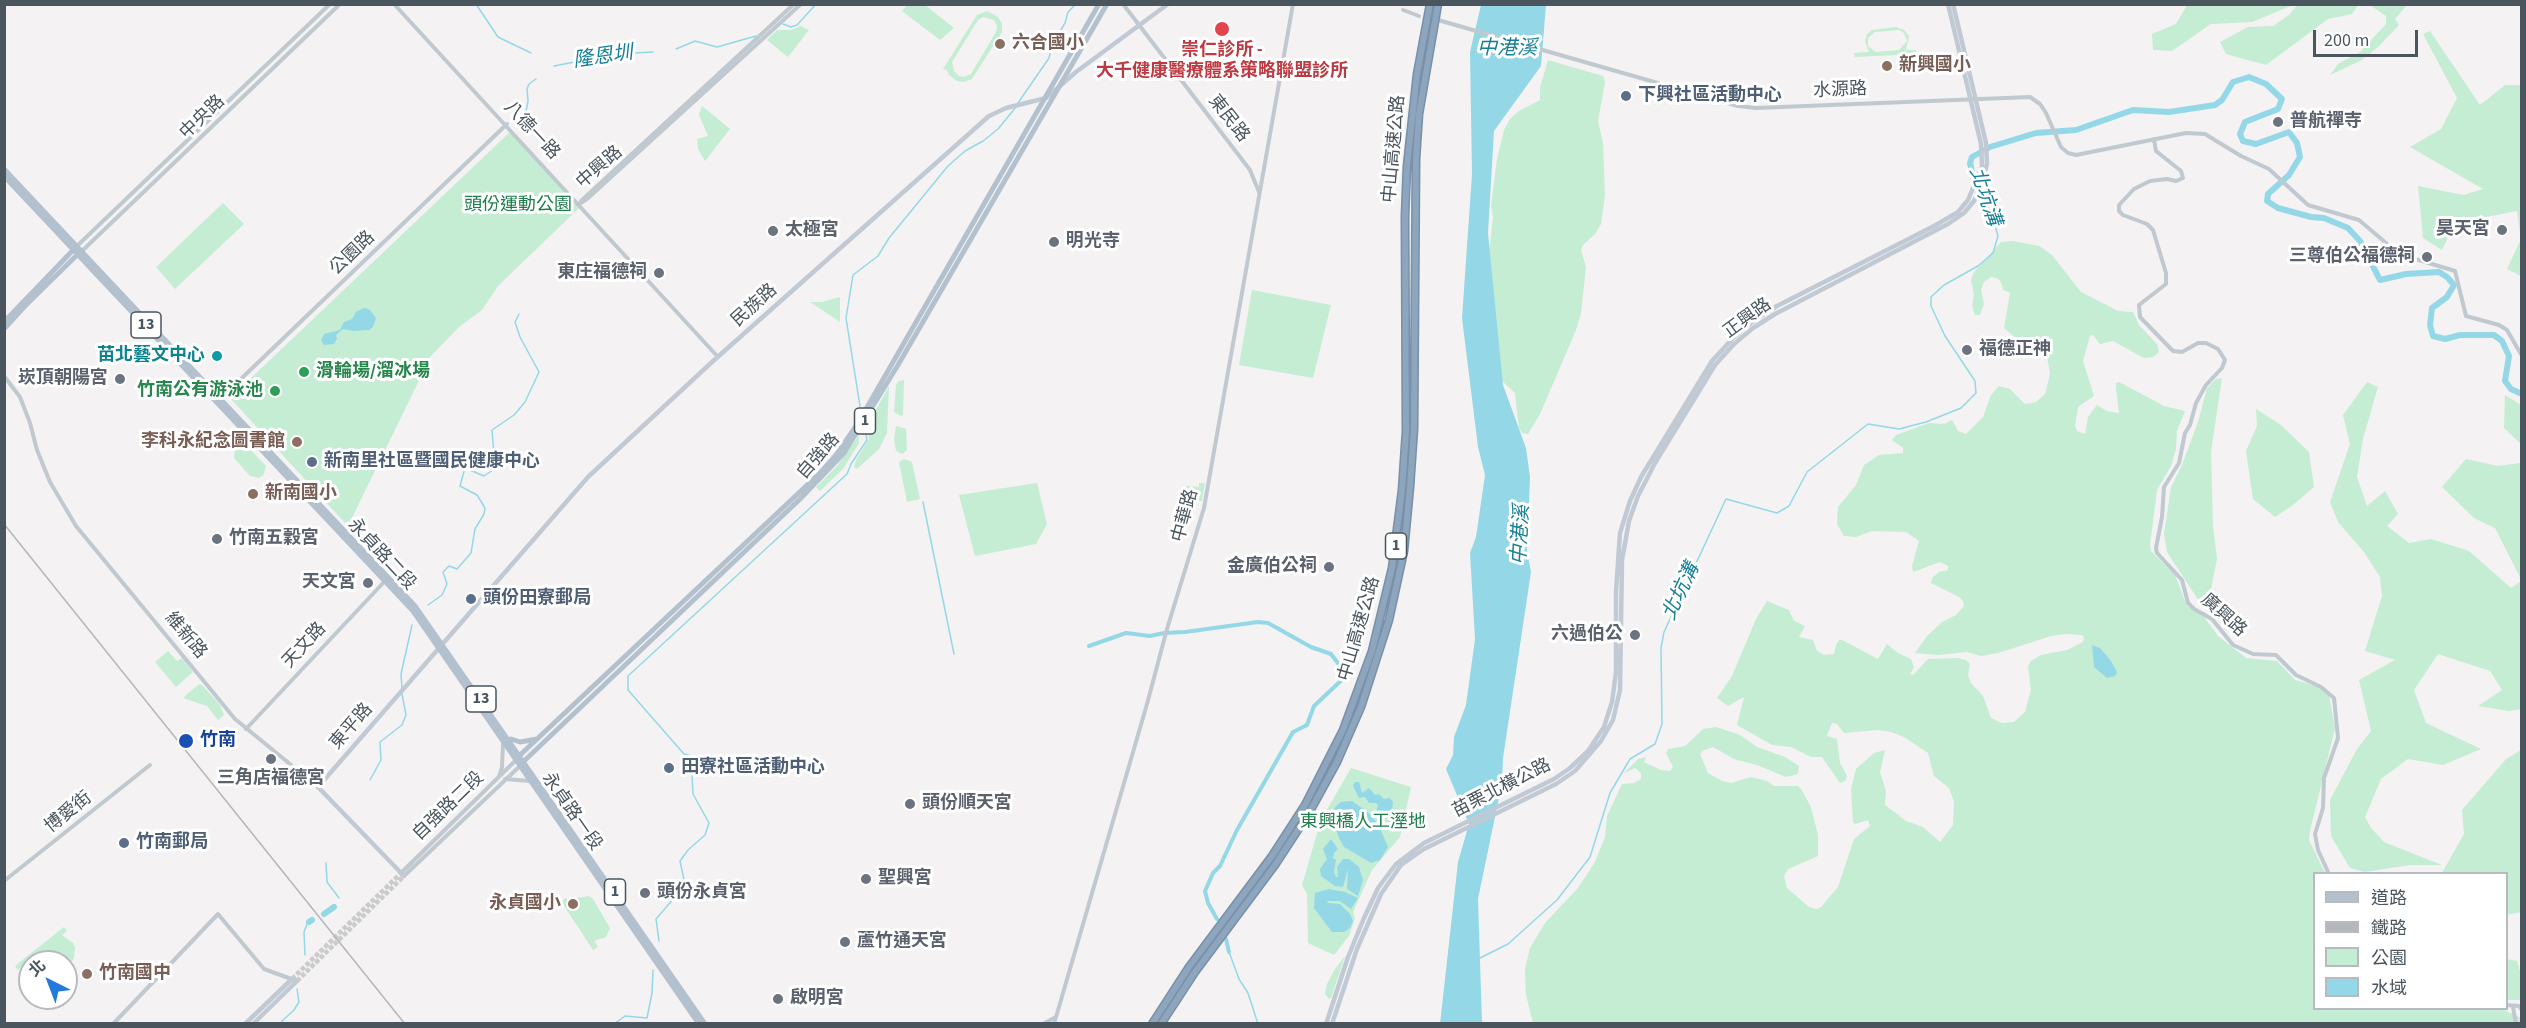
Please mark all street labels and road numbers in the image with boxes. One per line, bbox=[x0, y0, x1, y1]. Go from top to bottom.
street label: 水源路 bbox=[1813, 79, 1867, 103]
street label: 中央路 bbox=[176, 91, 230, 145]
street label: 東民路 bbox=[1203, 91, 1253, 147]
street label: 中山高速公路 bbox=[1380, 94, 1410, 204]
street label: 八德一路 bbox=[499, 97, 563, 165]
street label: 中興路 bbox=[573, 142, 627, 194]
street label: 公園路 bbox=[326, 227, 380, 281]
street label: 民族路 bbox=[728, 280, 782, 332]
street label: 正興路 bbox=[1720, 294, 1776, 344]
road number: 13 bbox=[131, 312, 161, 338]
road number: 1 bbox=[854, 408, 876, 434]
street label: 自強路 bbox=[793, 430, 845, 484]
street label: 中華路 bbox=[1169, 487, 1203, 545]
street label: 永貞路二段 bbox=[342, 515, 420, 595]
road number: 1 bbox=[1386, 533, 1406, 559]
street label: 中山高速公路 bbox=[1335, 574, 1385, 684]
street label: 廣興路 bbox=[2196, 590, 2250, 642]
street label: 維新路 bbox=[159, 608, 211, 664]
street label: 天文路 bbox=[279, 619, 331, 673]
road number: 13 bbox=[466, 686, 496, 712]
street label: 東平路 bbox=[326, 700, 378, 754]
street label: 苗栗北橫公路 bbox=[1449, 755, 1555, 823]
street label: 自強路二段 bbox=[409, 768, 489, 846]
street label: 永貞路一段 bbox=[536, 769, 606, 855]
street label: 博愛街 bbox=[41, 788, 97, 838]
road number: 1 bbox=[604, 879, 626, 905]

